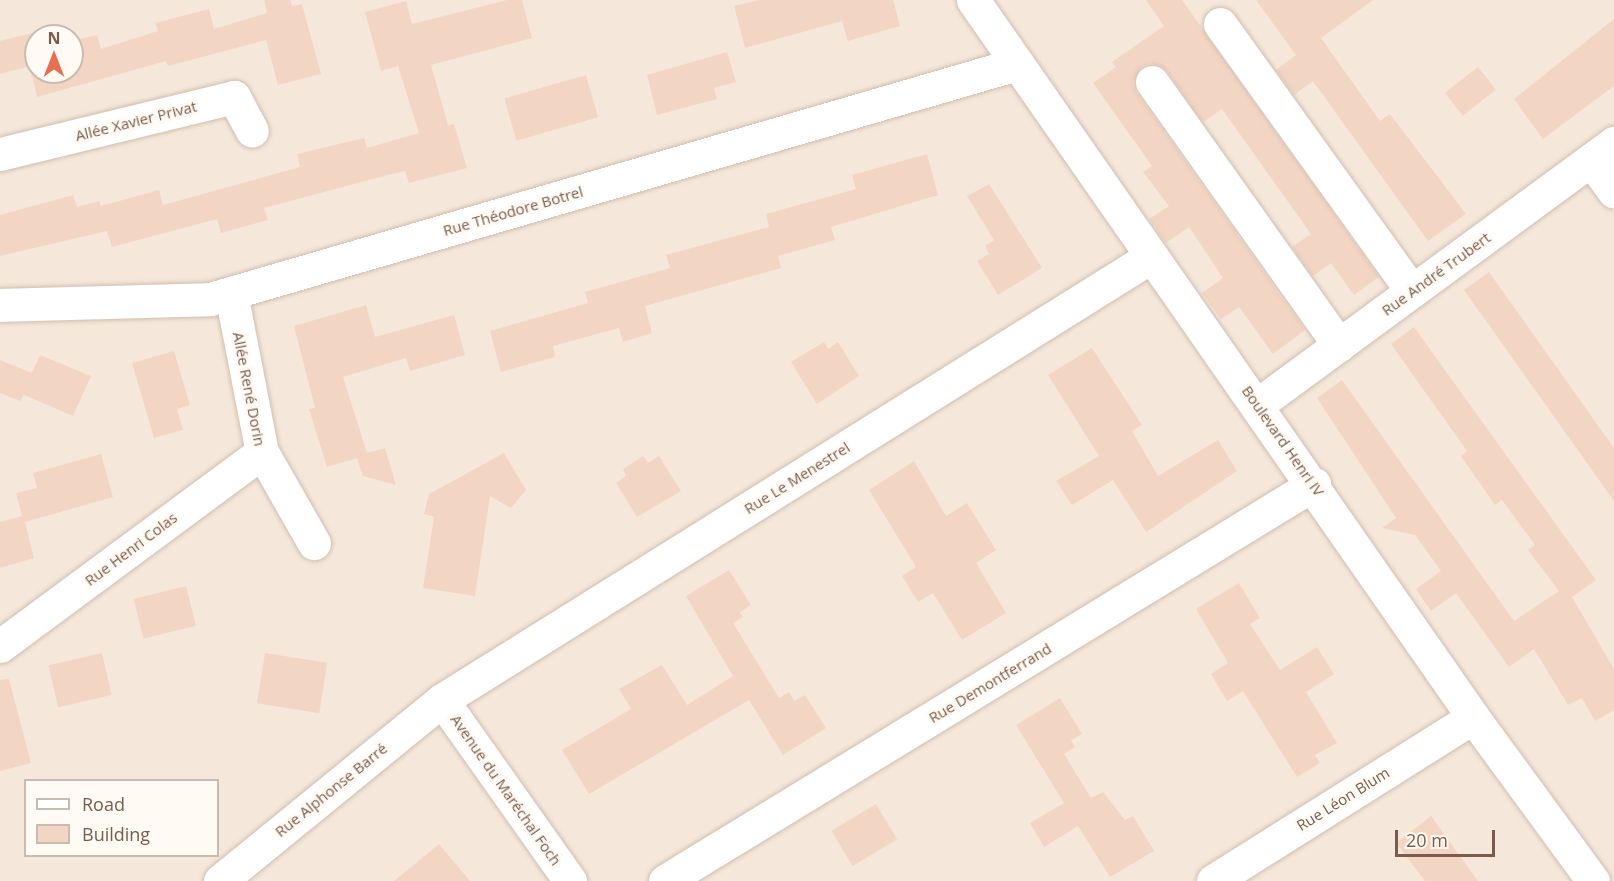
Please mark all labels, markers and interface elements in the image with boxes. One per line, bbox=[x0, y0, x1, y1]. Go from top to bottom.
north arrow bbox=[24, 24, 84, 84]
text: N bbox=[47, 27, 61, 49]
street label: Allée Xavier Privat bbox=[73, 97, 199, 145]
street label: Rue Théodore Botrel bbox=[441, 182, 585, 240]
street label: Rue André Trubert bbox=[1378, 229, 1494, 319]
street label: Allée René Dorin bbox=[229, 330, 269, 448]
street label: Boulevard Henri IV bbox=[1238, 382, 1328, 500]
street label: Rue Le Menestrel bbox=[741, 438, 853, 518]
street label: Rue Henri Colas bbox=[81, 508, 181, 590]
street label: Rue Demontferrand bbox=[925, 639, 1055, 727]
street label: Avenue du Maréchal Foch bbox=[447, 711, 565, 869]
street label: Rue Alphonse Barré bbox=[271, 739, 391, 841]
street label: Rue Léon Blum bbox=[1293, 763, 1393, 835]
legend bbox=[24, 779, 219, 857]
text: Road bbox=[82, 792, 125, 816]
scale bar bbox=[1398, 818, 1498, 856]
text: Building bbox=[82, 822, 150, 846]
text: 20 m bbox=[1406, 828, 1448, 852]

